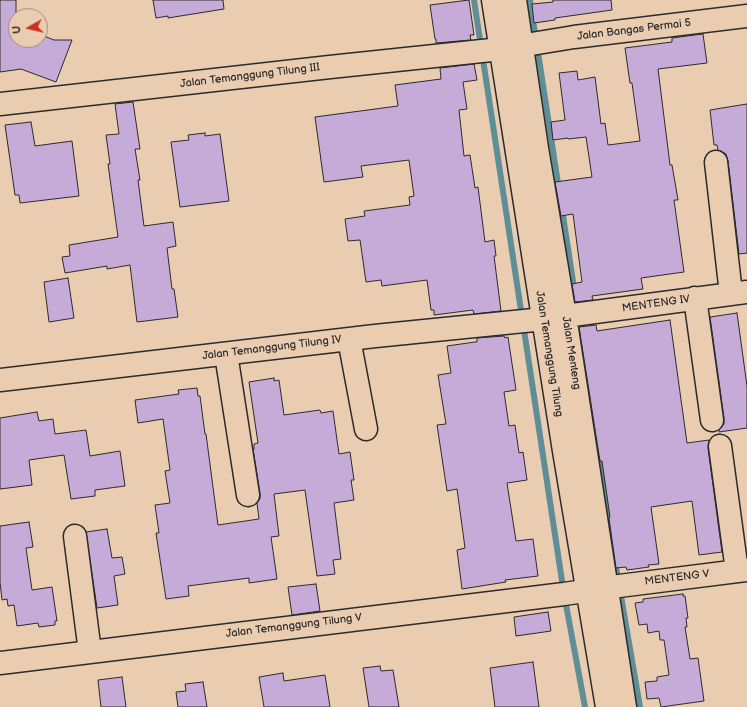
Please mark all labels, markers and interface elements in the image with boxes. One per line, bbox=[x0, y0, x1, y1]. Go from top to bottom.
north arrow bbox=[8, 8, 48, 48]
street label: Jalan Bangas Permai 5 bbox=[576, 16, 692, 44]
text: U bbox=[10, 25, 24, 34]
street label: Jalan Temanggung Tilung III bbox=[179, 61, 321, 91]
street label: Jalan Temanggung Tilung bbox=[533, 290, 565, 418]
street label: MENTENG IV bbox=[621, 293, 691, 315]
street label: Jalan Menteng bbox=[559, 315, 583, 391]
street label: Jalan Temanggung Tilung IV bbox=[201, 333, 343, 363]
street label: MENTENG V bbox=[644, 567, 710, 589]
street label: Jalan Temanggung Tilung V bbox=[225, 611, 363, 641]

